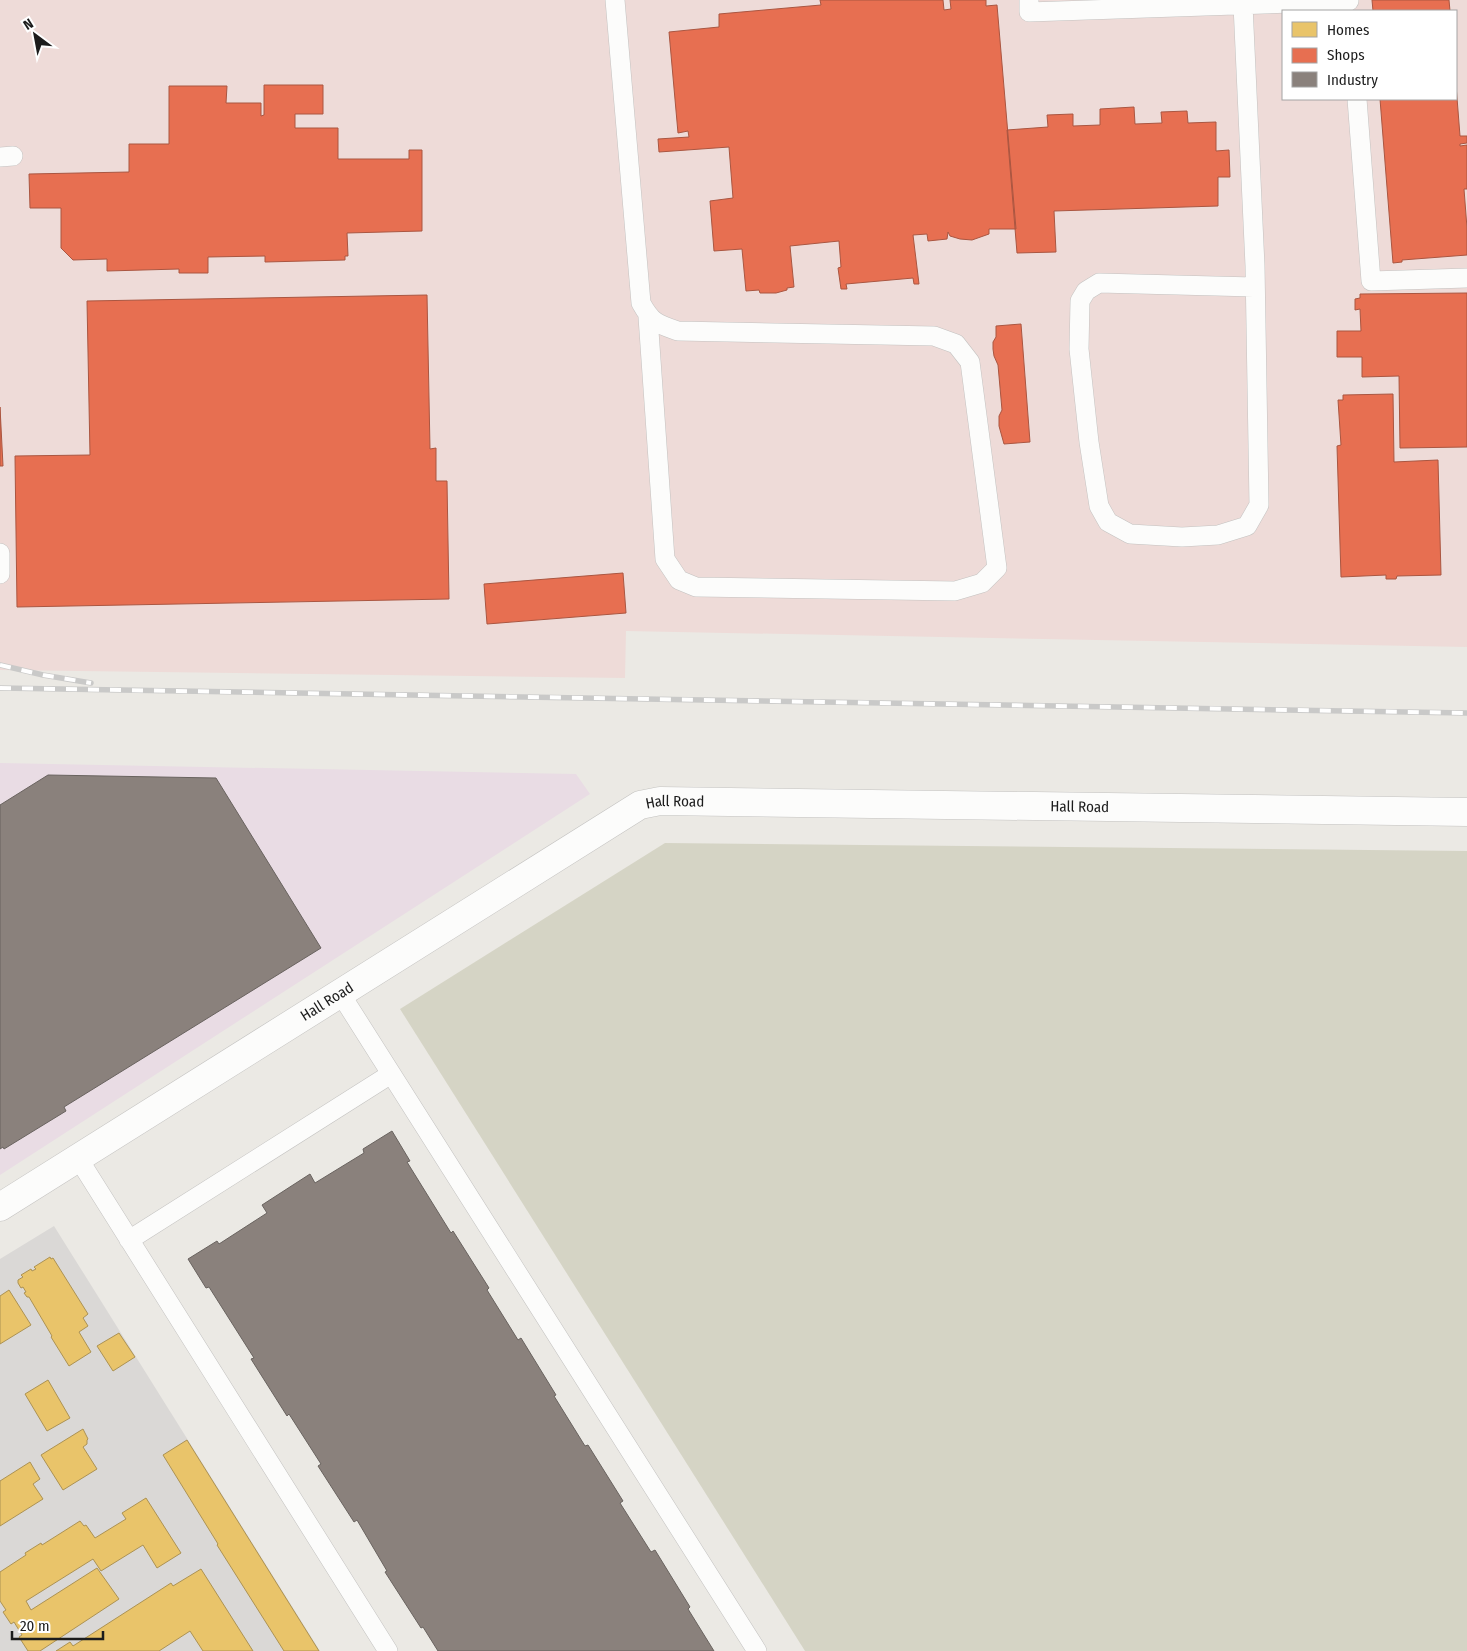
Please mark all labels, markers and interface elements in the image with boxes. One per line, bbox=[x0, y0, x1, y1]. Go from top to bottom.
north arrow bbox=[10, 10, 60, 60]
legend bbox=[1282, 10, 1457, 100]
text: N bbox=[20, 15, 36, 34]
text: Homes bbox=[1327, 21, 1369, 39]
text: Shops bbox=[1327, 46, 1365, 64]
text: Industry bbox=[1327, 71, 1378, 89]
street label: Hall Road bbox=[644, 792, 704, 813]
street label: Hall Road bbox=[1050, 797, 1109, 816]
street label: Hall Road bbox=[297, 978, 357, 1025]
scale bar bbox=[12, 1608, 104, 1640]
text: 20 m bbox=[20, 1617, 50, 1635]

